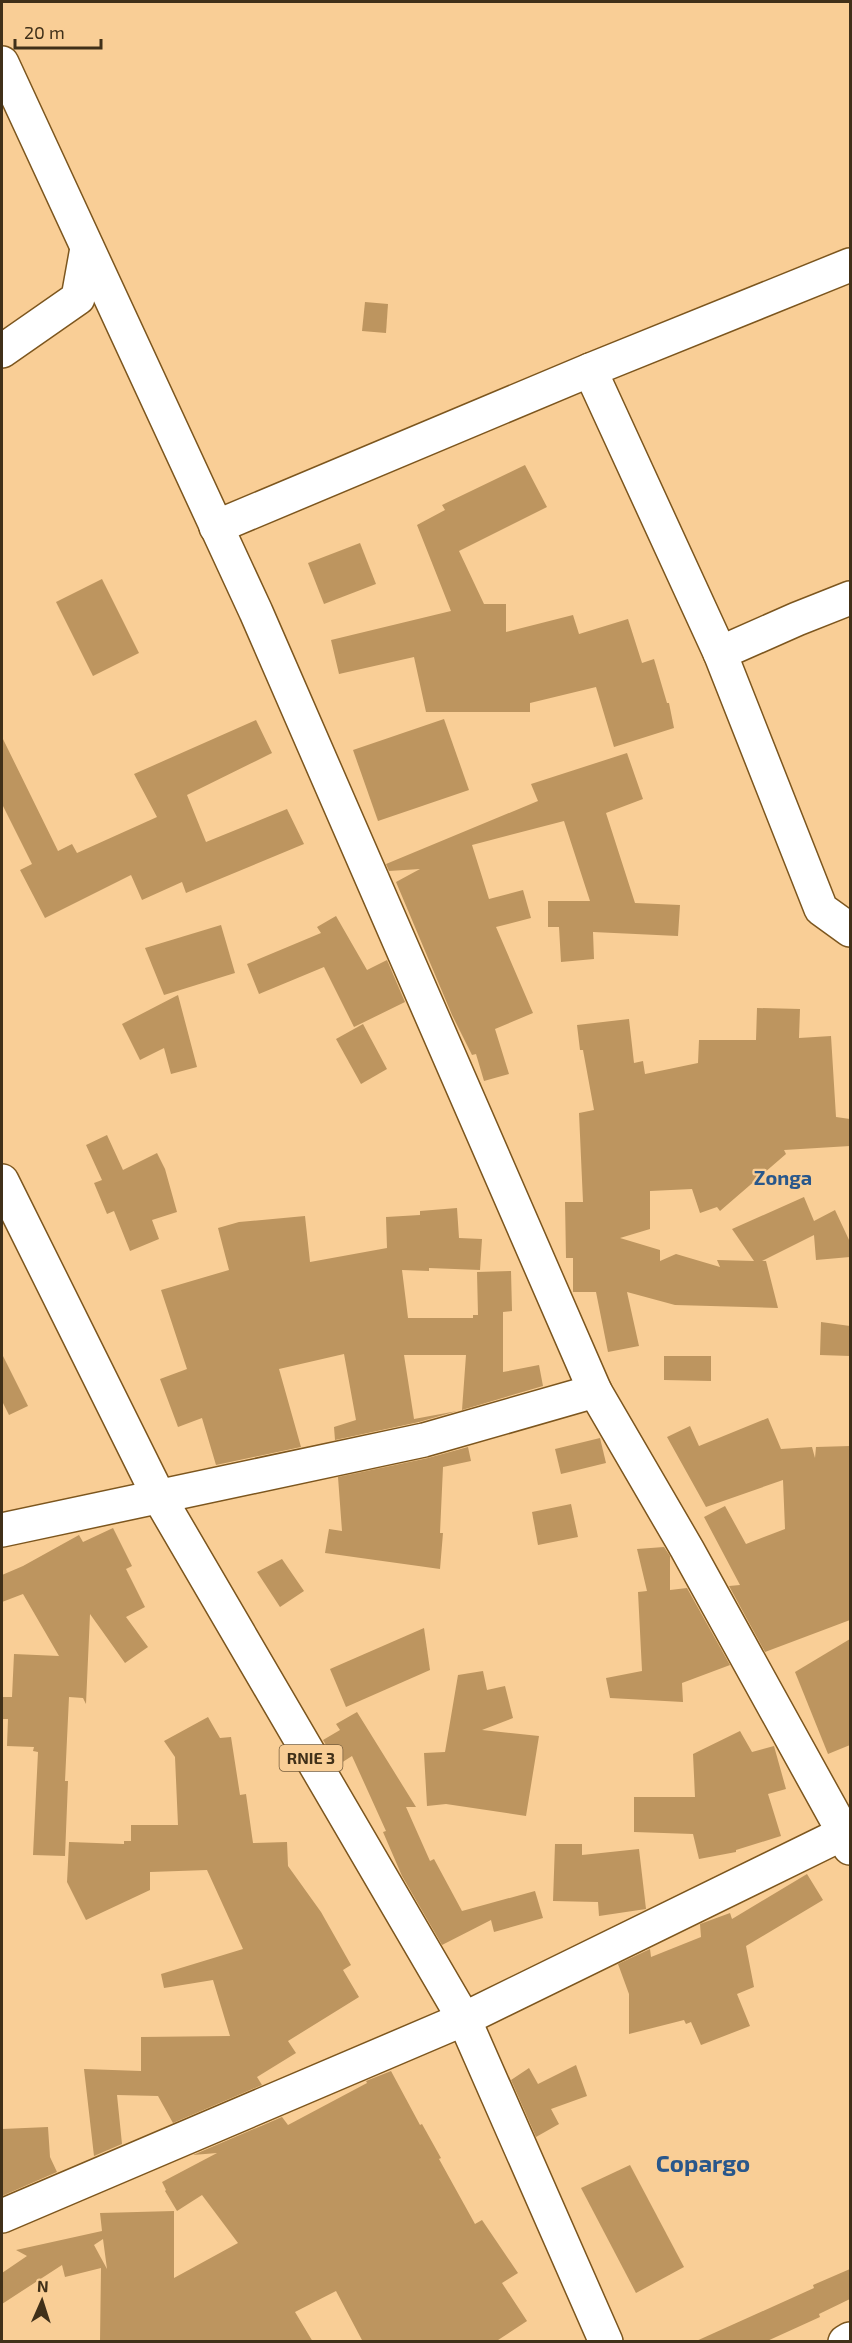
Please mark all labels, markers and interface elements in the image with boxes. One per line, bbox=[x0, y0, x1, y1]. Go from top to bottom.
scale bar bbox=[15, 12, 100, 50]
text: 20 m bbox=[24, 21, 65, 43]
district label: Zonga bbox=[754, 1165, 812, 1189]
road number: RNIE 3 bbox=[280, 1745, 342, 1771]
district label: Copargo bbox=[656, 2148, 750, 2177]
north arrow bbox=[12, 2271, 72, 2331]
text: N bbox=[37, 2276, 49, 2295]

